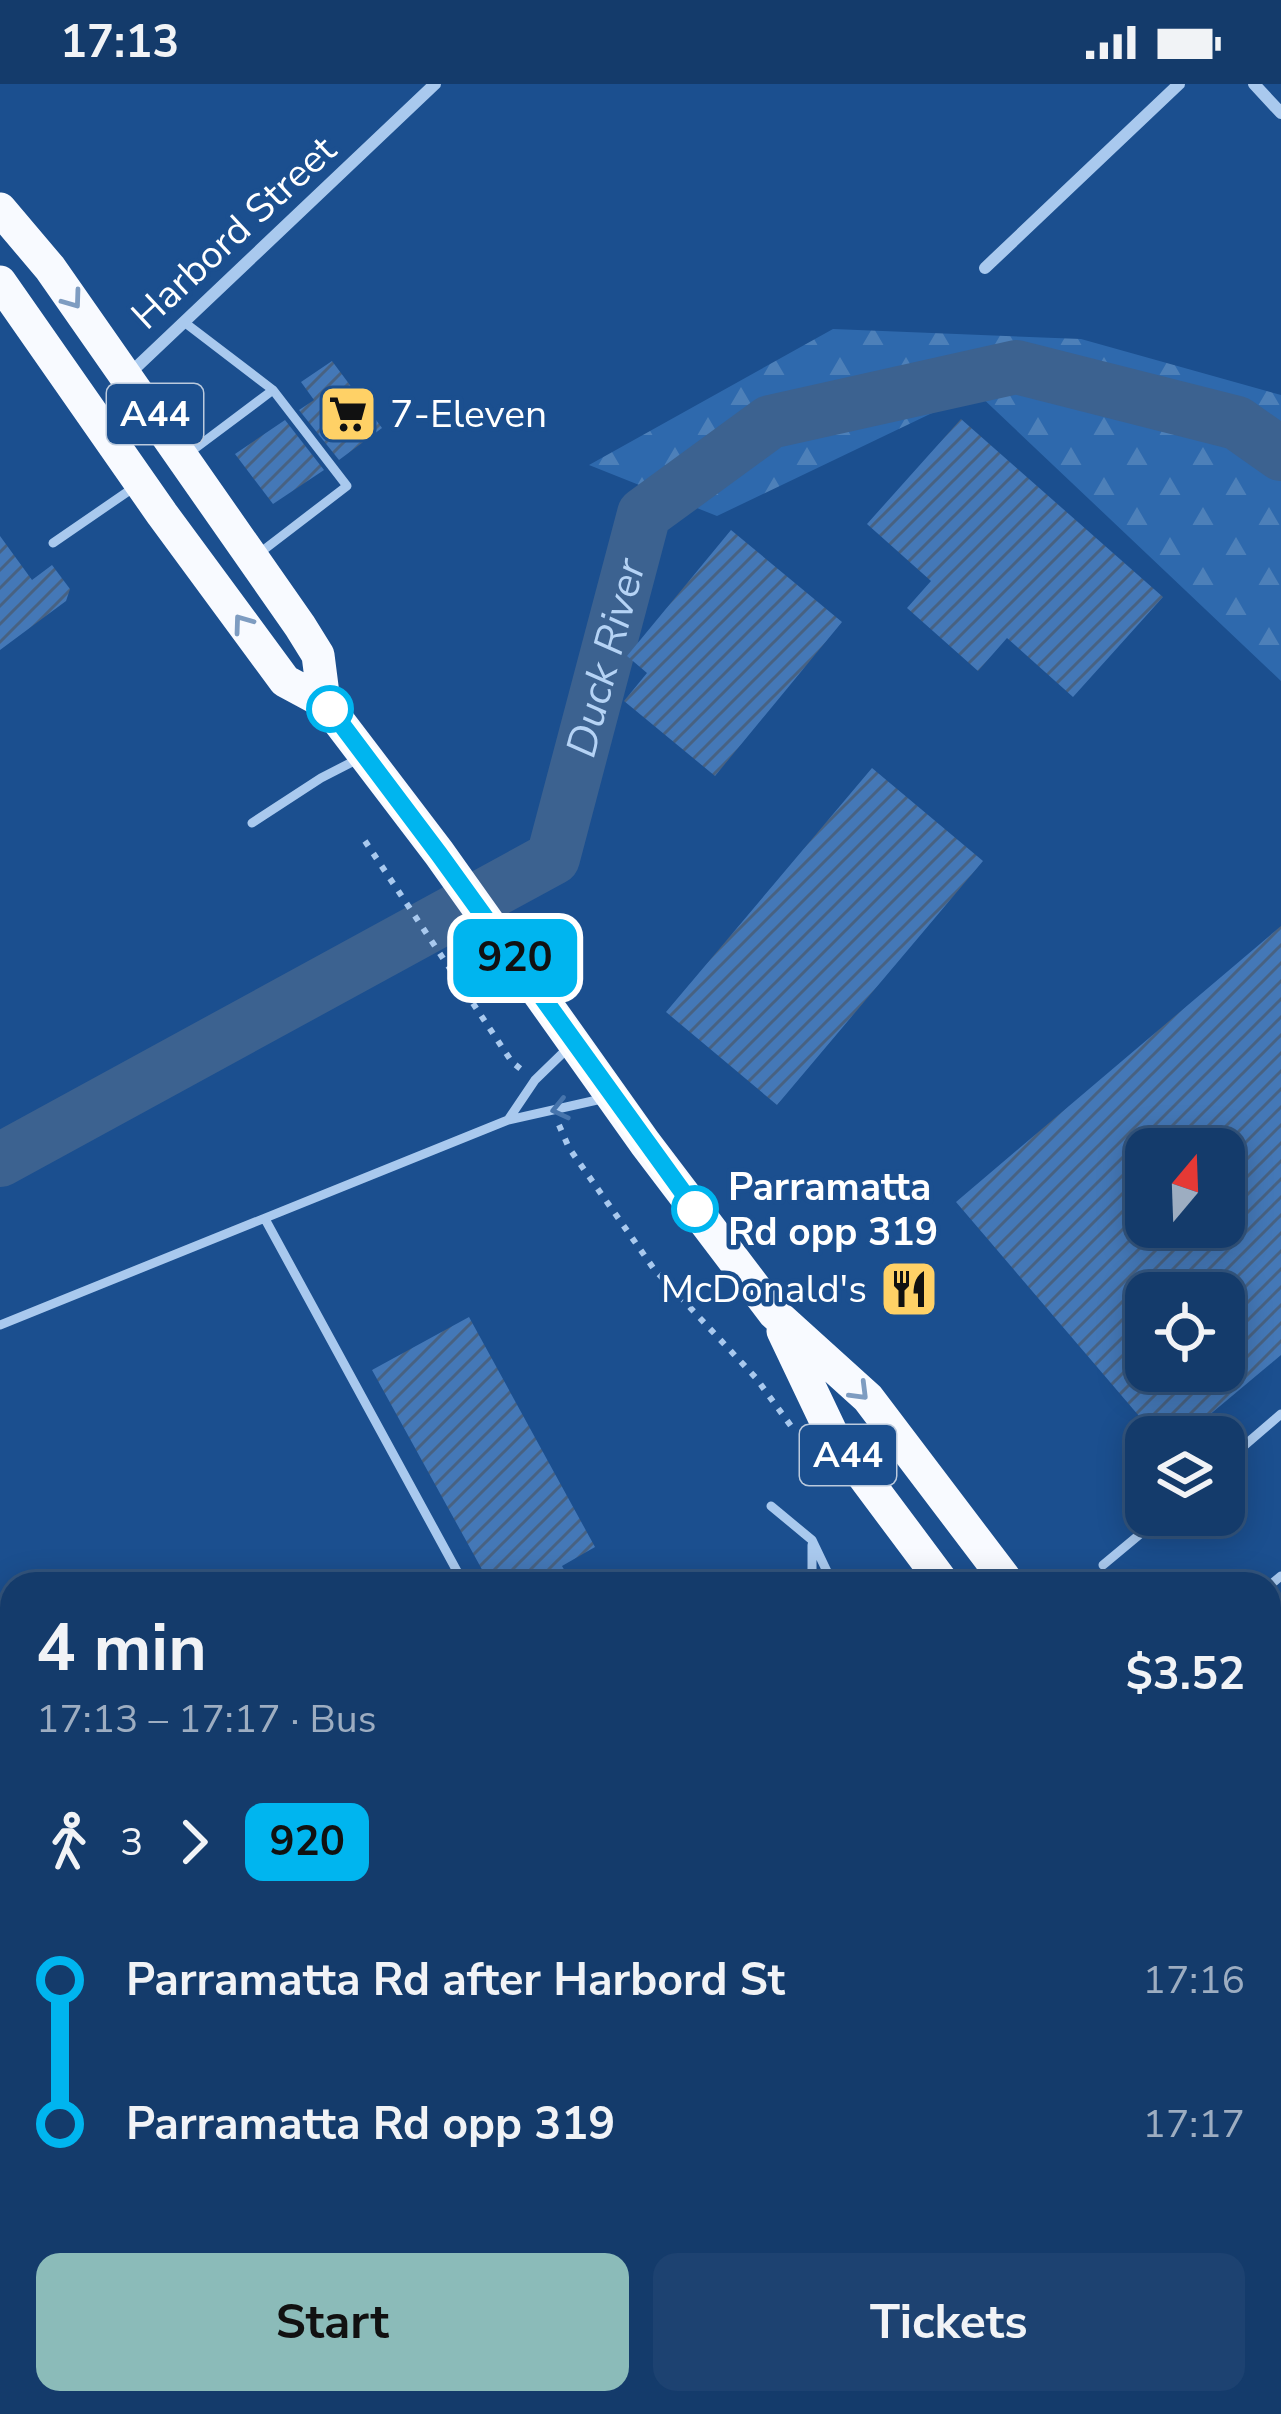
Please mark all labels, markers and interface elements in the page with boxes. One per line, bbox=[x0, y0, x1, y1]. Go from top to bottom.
text: 17:13 bbox=[60, 12, 179, 73]
street label: Harbord Street bbox=[120, 124, 348, 342]
one-way arrow bbox=[59, 287, 81, 309]
supermarket icon: 7-Eleven bbox=[317, 383, 379, 445]
road number: A44 bbox=[107, 384, 203, 444]
place label: 7-Eleven bbox=[390, 388, 547, 441]
water label: Duck River bbox=[552, 552, 660, 763]
one-way arrow bbox=[234, 614, 256, 636]
unlabelled marker bbox=[308, 687, 352, 731]
line badge: 920 bbox=[446, 919, 584, 997]
text: 920 bbox=[477, 929, 553, 986]
one-way arrow bbox=[551, 1096, 571, 1121]
north arrow bbox=[1125, 1128, 1245, 1248]
map controls bbox=[1125, 1128, 1245, 1536]
place label: Parramatta Rd opp 319 bbox=[728, 1161, 938, 1259]
marker: Parramatta Rd opp 319 bbox=[673, 1187, 717, 1231]
restaurant icon: McDonald's bbox=[878, 1258, 940, 1320]
place label: McDonald's bbox=[661, 1263, 867, 1316]
button: locate bbox=[1125, 1272, 1245, 1392]
one-way arrow bbox=[846, 1378, 868, 1400]
button: layers bbox=[1125, 1416, 1245, 1536]
road number: A44 bbox=[800, 1425, 896, 1485]
text: 4 min bbox=[36, 1603, 207, 1693]
text: $3.52 bbox=[1126, 1644, 1245, 1705]
text: 17:13 – 17:17 · Bus bbox=[36, 1693, 376, 1746]
icon: walk bbox=[36, 1809, 102, 1875]
icon: forward bbox=[161, 1809, 227, 1875]
text: 920 bbox=[269, 1813, 345, 1870]
text: 3 bbox=[120, 1816, 143, 1869]
text: Parramatta Rd after Harbord St bbox=[126, 1950, 785, 2011]
text: 17:16 bbox=[1143, 1954, 1245, 2007]
text: Parramatta Rd opp 319 bbox=[126, 2094, 615, 2155]
text: 17:17 bbox=[1143, 2098, 1245, 2151]
button: Start bbox=[36, 2253, 629, 2391]
button: Tickets bbox=[653, 2253, 1245, 2391]

